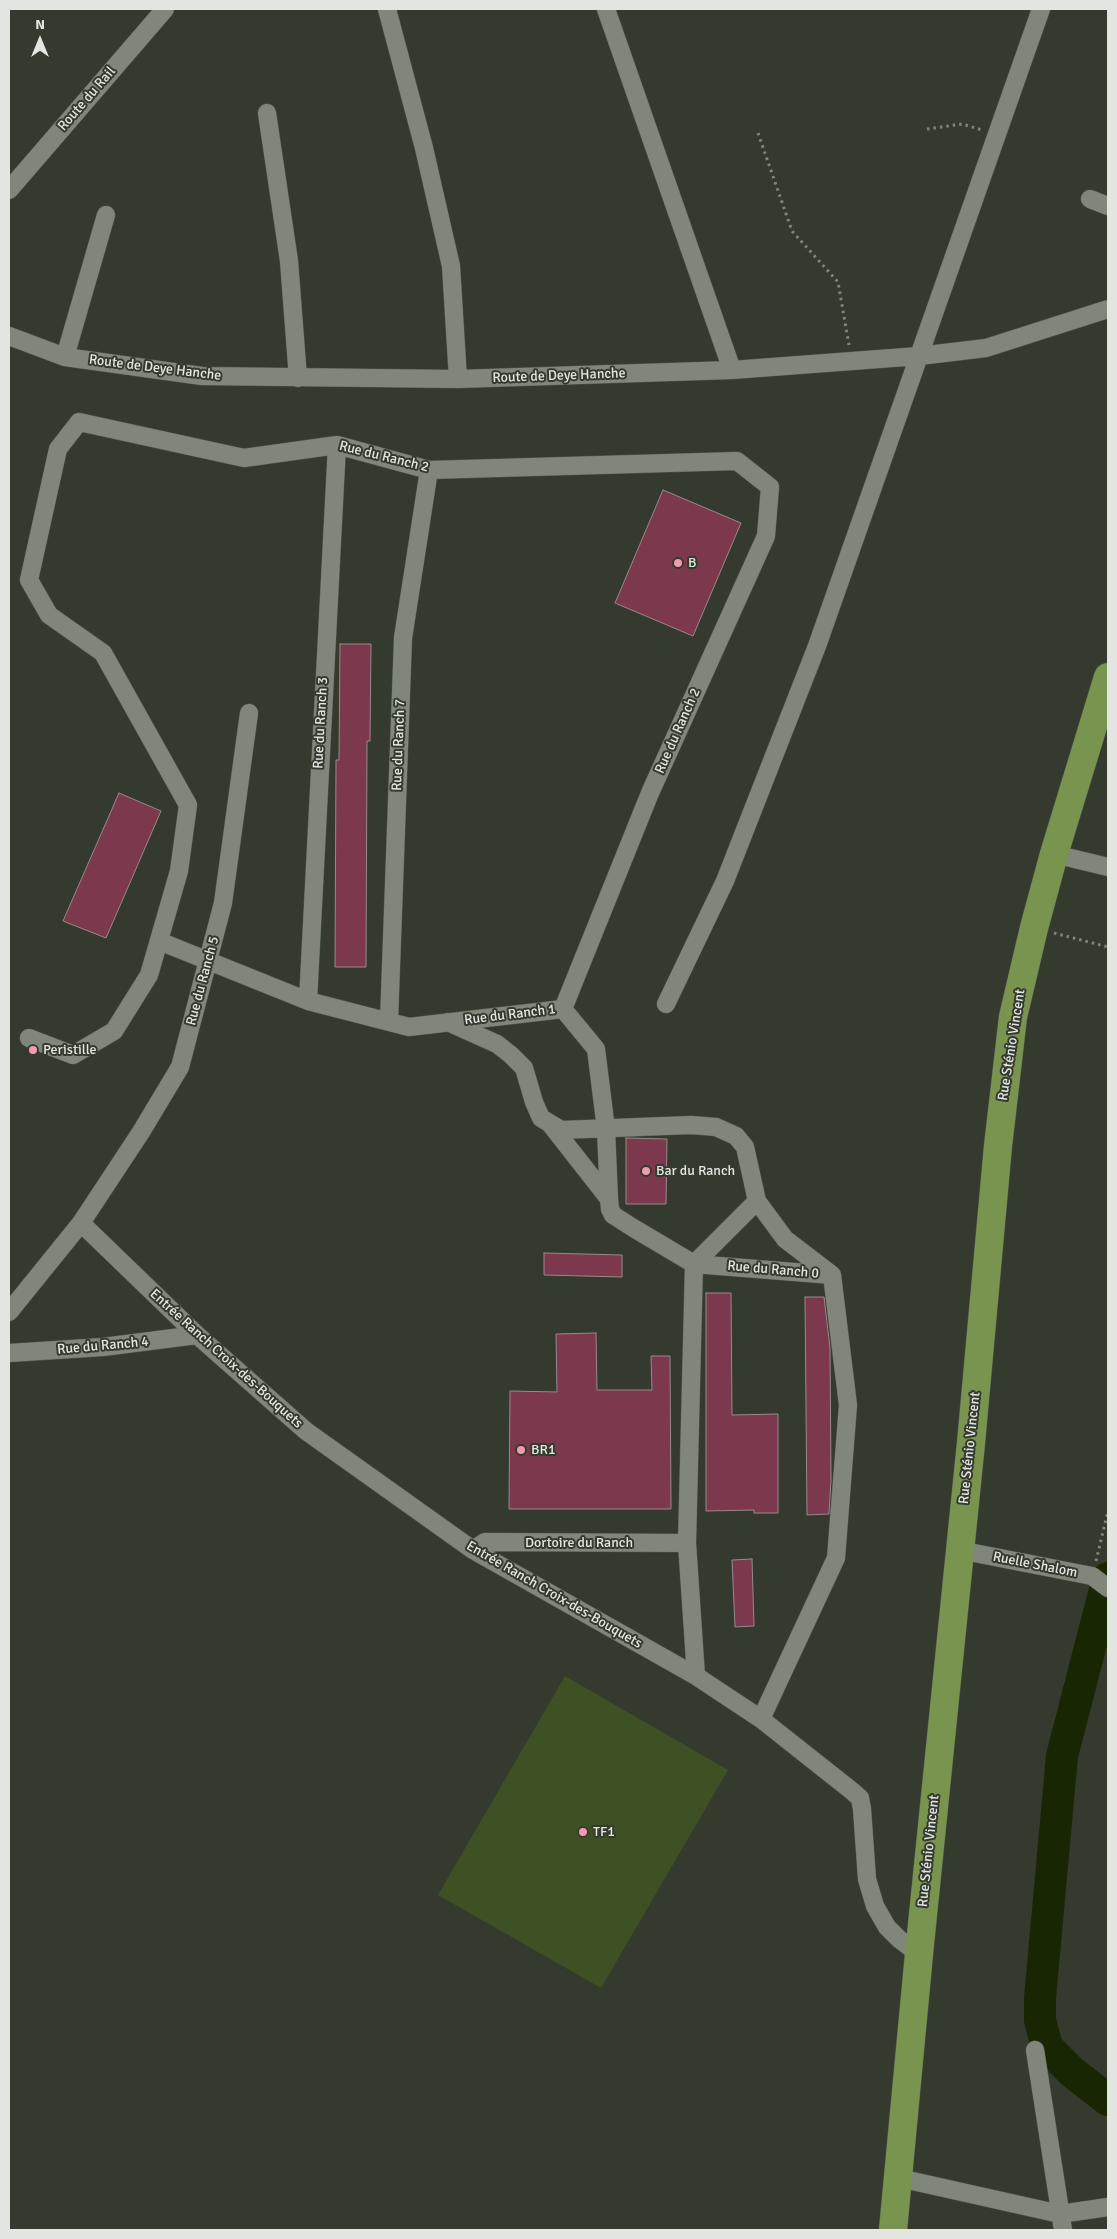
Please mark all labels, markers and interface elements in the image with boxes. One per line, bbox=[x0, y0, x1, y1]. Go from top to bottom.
north arrow bbox=[15, 15, 65, 65]
text: N bbox=[35, 16, 45, 33]
street label: Route du Rail bbox=[55, 63, 119, 135]
street label: Route de Deye Hanche bbox=[88, 352, 222, 384]
street label: Route de Deye Hanche bbox=[492, 365, 626, 387]
street label: Rue du Ranch 2 bbox=[337, 438, 431, 476]
place label: B bbox=[688, 555, 696, 571]
marker: B bbox=[672, 557, 684, 569]
street label: Rue du Ranch 3 bbox=[310, 677, 332, 769]
street label: Rue du Ranch 2 bbox=[652, 686, 704, 776]
street label: Rue du Ranch 7 bbox=[389, 699, 409, 791]
street label: Rue du Ranch 5 bbox=[183, 934, 223, 1028]
street label: Rue Sténio Vincent bbox=[995, 988, 1029, 1102]
street label: Rue du Ranch 1 bbox=[463, 1001, 557, 1029]
place label: Peristille bbox=[43, 1042, 97, 1058]
marker: Peristille bbox=[27, 1044, 39, 1056]
place label: Bar du Ranch bbox=[656, 1163, 735, 1179]
marker: Bar du Ranch bbox=[640, 1165, 652, 1177]
street label: Rue du Ranch 0 bbox=[727, 1258, 819, 1282]
street label: Entrée Ranch Croix-des-Bouquets bbox=[146, 1286, 306, 1432]
street label: Rue du Ranch 4 bbox=[57, 1334, 149, 1358]
street label: Rue Sténio Vincent bbox=[956, 1391, 984, 1505]
place label: BR1 bbox=[531, 1442, 555, 1458]
marker: BR1 bbox=[515, 1444, 527, 1456]
street label: Dortoire du Ranch bbox=[525, 1535, 633, 1551]
street label: Entrée Ranch Croix-des-Bouquets bbox=[463, 1538, 645, 1652]
street label: Ruelle Shalom bbox=[991, 1549, 1079, 1581]
street label: Rue Sténio Vincent bbox=[915, 1794, 943, 1908]
place label: TF1 bbox=[593, 1824, 615, 1840]
marker: TF1 bbox=[577, 1826, 589, 1838]

